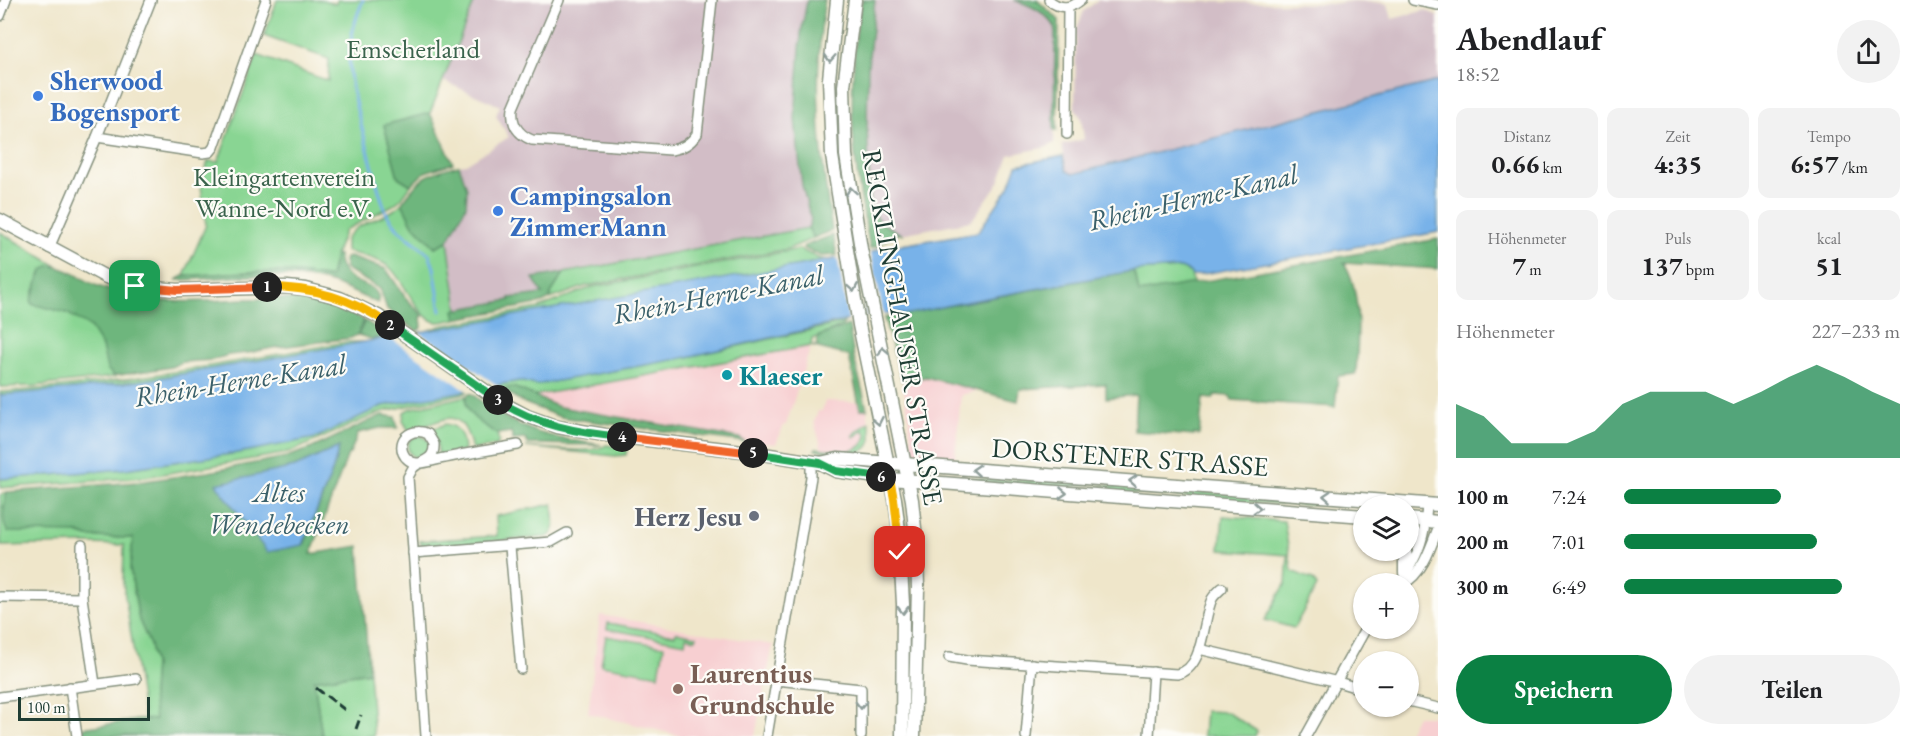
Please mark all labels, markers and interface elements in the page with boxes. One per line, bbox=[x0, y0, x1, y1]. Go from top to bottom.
text: Abendlauf bbox=[1456, 17, 1602, 60]
button: share bbox=[1837, 20, 1900, 83]
park label: Emscherland bbox=[346, 31, 481, 66]
one-way arrow bbox=[824, 54, 837, 63]
text: 18:52 bbox=[1456, 61, 1499, 87]
place label: Sherwood Bogensport bbox=[50, 63, 180, 129]
marker: Sherwood Bogensport bbox=[31, 89, 45, 103]
text: Distanz bbox=[1503, 126, 1551, 147]
text: Zeit bbox=[1666, 126, 1690, 147]
text: Tempo bbox=[1807, 126, 1851, 147]
street label: RECKLINGHAUSER STRASSE bbox=[854, 146, 952, 508]
text: 0.66 bbox=[1492, 147, 1539, 181]
text: 4:35 bbox=[1654, 147, 1702, 181]
text: 6:57 bbox=[1790, 147, 1839, 181]
water label: Rhein-Herne-Kanal bbox=[1085, 155, 1302, 239]
text: km bbox=[1539, 157, 1562, 178]
text: /km bbox=[1839, 157, 1868, 178]
park label: Kleingartenverein Wanne-Nord e.V. bbox=[193, 159, 375, 225]
place label: Campingsalon ZimmerMann bbox=[510, 178, 672, 244]
one-way arrow bbox=[845, 187, 857, 196]
marker: Campingsalon ZimmerMann bbox=[491, 204, 505, 218]
text: Höhenmeter bbox=[1488, 228, 1566, 249]
text: Puls bbox=[1665, 228, 1691, 249]
text: kcal bbox=[1817, 228, 1841, 249]
text: 7 bbox=[1512, 249, 1526, 283]
text: 137 bbox=[1641, 249, 1683, 283]
text: 51 bbox=[1815, 249, 1843, 283]
water label: Rhein-Herne-Kanal bbox=[609, 256, 828, 332]
text: m bbox=[1526, 259, 1542, 280]
text: bpm bbox=[1683, 259, 1715, 280]
pin bbox=[109, 260, 160, 311]
icon: arrive bbox=[118, 269, 151, 302]
pin: 1 bbox=[252, 272, 282, 302]
text: 1 bbox=[263, 276, 271, 297]
one-way arrow bbox=[846, 283, 859, 293]
pin: 2 bbox=[375, 310, 405, 340]
text: 2 bbox=[386, 314, 394, 335]
text: Höhenmeter bbox=[1456, 318, 1555, 344]
text: 227–233 m bbox=[1812, 318, 1900, 344]
water label: Rhein-Herne-Kanal bbox=[131, 345, 350, 415]
one-way arrow bbox=[877, 346, 890, 356]
place label: Klaeser bbox=[739, 358, 823, 393]
marker: Klaeser bbox=[720, 368, 734, 382]
pin: 3 bbox=[483, 385, 513, 415]
text: 3 bbox=[494, 389, 502, 410]
one-way arrow bbox=[871, 415, 884, 425]
pin: 4 bbox=[607, 422, 637, 452]
text: 4 bbox=[618, 426, 626, 447]
street label: DORSTENER STRASSE bbox=[990, 430, 1270, 484]
pin: 5 bbox=[738, 438, 768, 468]
text: 5 bbox=[749, 442, 757, 463]
pin: 6 bbox=[866, 462, 896, 492]
one-way arrow bbox=[971, 464, 980, 477]
text: 6 bbox=[877, 466, 885, 487]
water label: Altes Wendebecken bbox=[208, 474, 350, 542]
one-way arrow bbox=[1128, 475, 1137, 488]
text: 100 m bbox=[1456, 484, 1509, 510]
text: 7:24 bbox=[1552, 484, 1586, 510]
one-way arrow bbox=[1058, 486, 1068, 499]
one-way arrow bbox=[1323, 490, 1332, 503]
map controls bbox=[1353, 495, 1419, 717]
button: layers bbox=[1353, 495, 1419, 561]
place label: Herz Jesu bbox=[634, 499, 742, 534]
one-way arrow bbox=[1253, 501, 1262, 514]
marker: Herz Jesu bbox=[747, 509, 761, 523]
pin bbox=[874, 526, 925, 577]
text: 200 m bbox=[1456, 529, 1509, 555]
text: 7:01 bbox=[1552, 529, 1586, 555]
icon: check bbox=[883, 535, 916, 568]
button: + bbox=[1353, 573, 1419, 639]
text: 300 m bbox=[1456, 574, 1509, 600]
text: 6:49 bbox=[1552, 574, 1586, 600]
one-way arrow bbox=[896, 606, 909, 615]
button: − bbox=[1353, 651, 1419, 717]
button: Speichern bbox=[1456, 655, 1672, 724]
button: Teilen bbox=[1684, 655, 1900, 724]
place label: Laurentius Grundschule bbox=[690, 656, 834, 722]
marker: Laurentius Grundschule bbox=[671, 682, 685, 696]
scale bar bbox=[18, 694, 150, 722]
text: 100 m bbox=[27, 697, 66, 718]
one-way arrow bbox=[855, 700, 867, 709]

